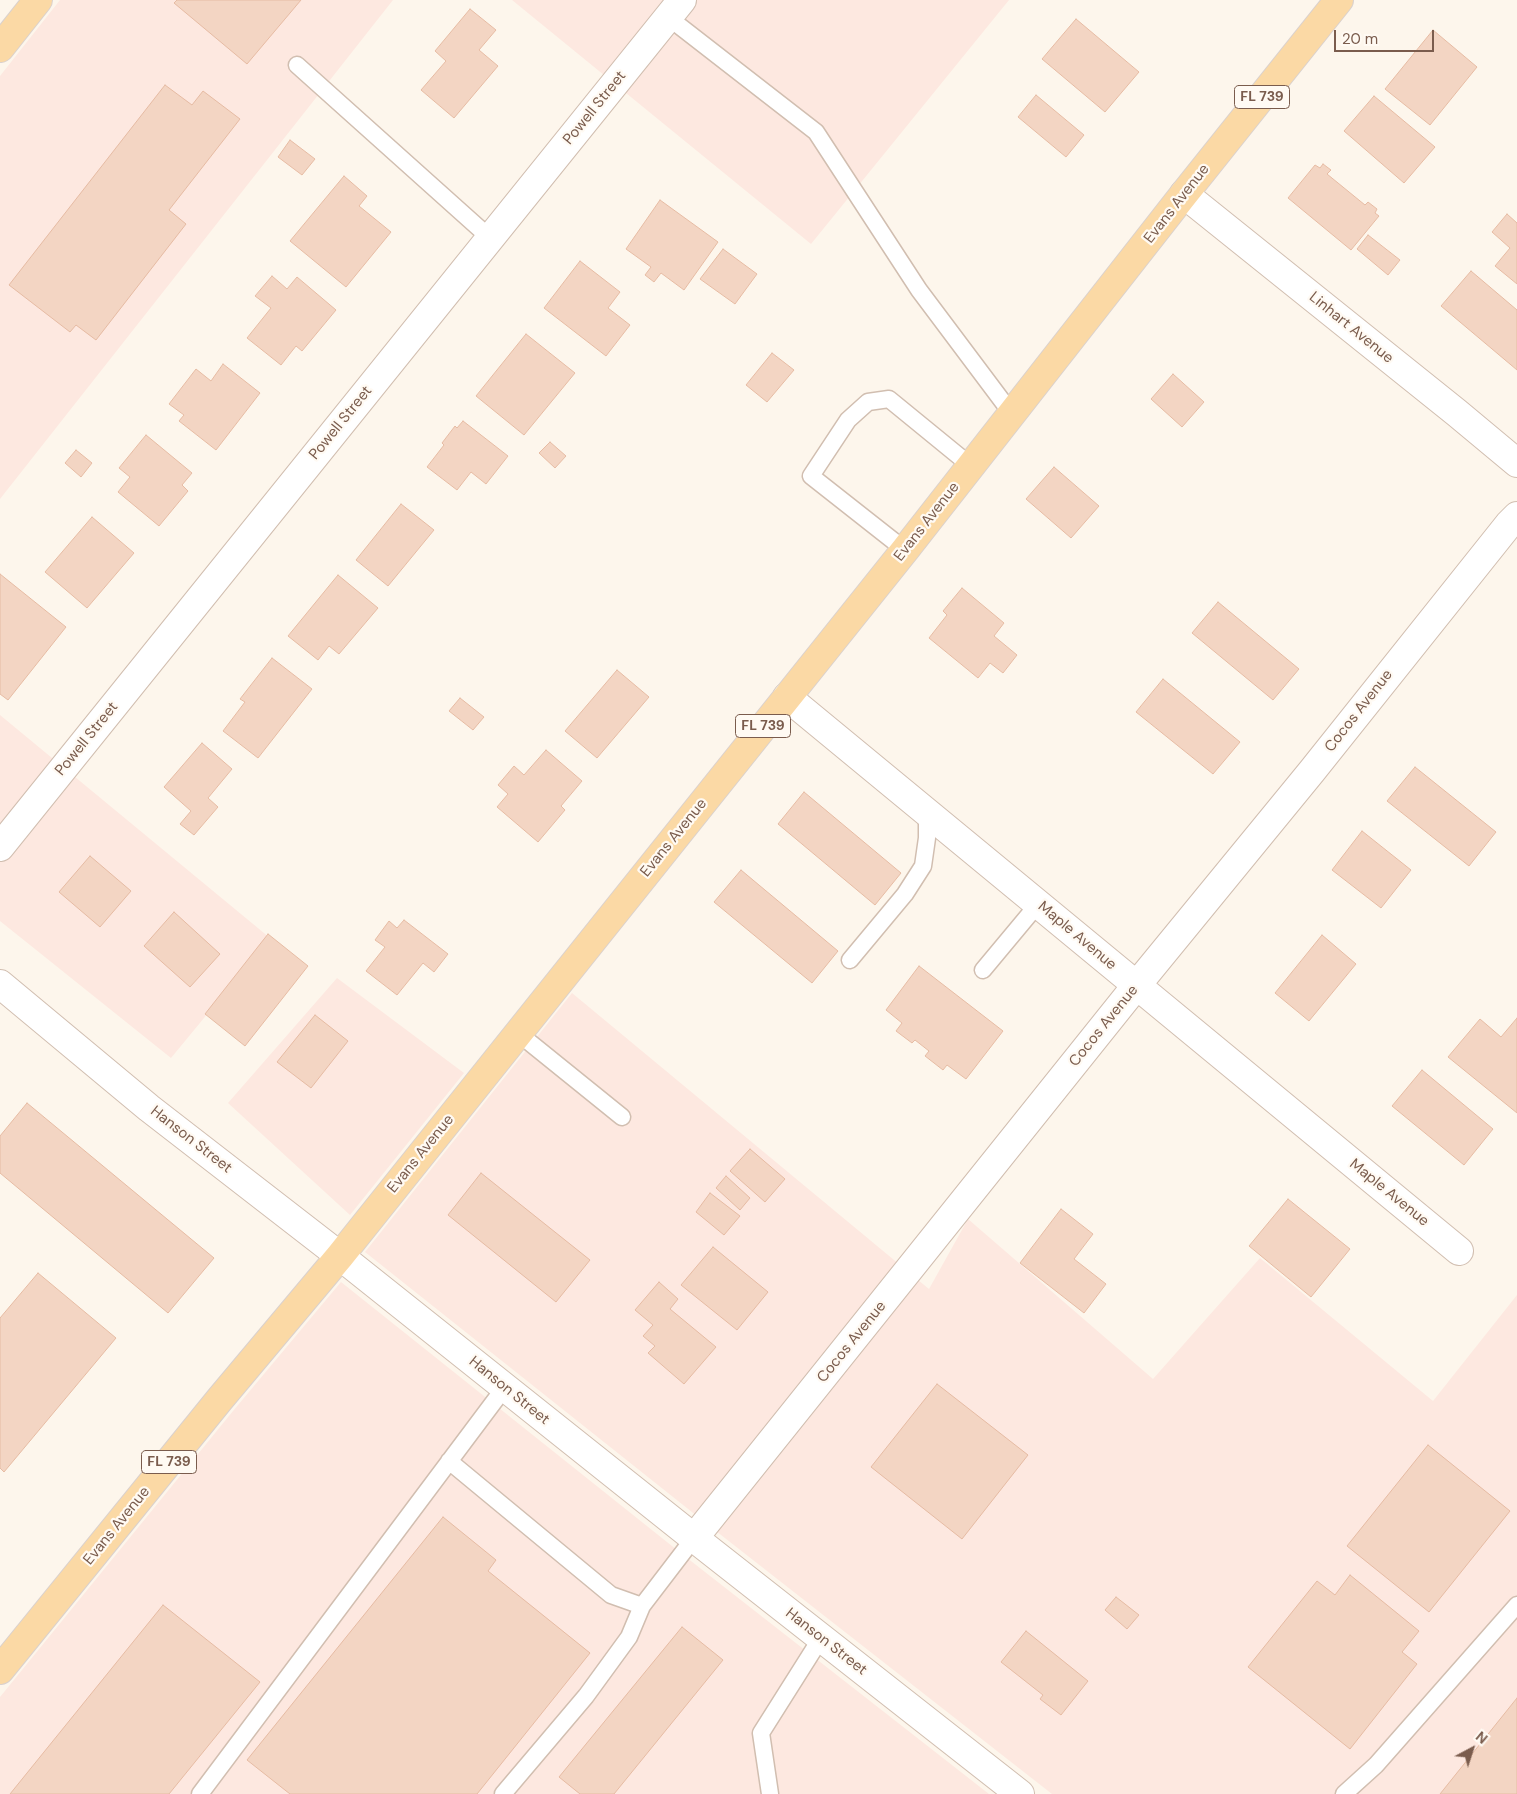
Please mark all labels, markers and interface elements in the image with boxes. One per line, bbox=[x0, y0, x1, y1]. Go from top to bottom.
scale bar bbox=[1337, 20, 1437, 52]
text: 20 m bbox=[1342, 29, 1378, 49]
street label: Powell Street bbox=[560, 67, 630, 149]
road number: FL 739 bbox=[1234, 85, 1290, 108]
street label: Evans Avenue bbox=[1141, 161, 1213, 247]
street label: Linhart Avenue bbox=[1305, 289, 1397, 367]
street label: Powell Street bbox=[306, 382, 376, 464]
street label: Evans Avenue bbox=[891, 479, 963, 565]
street label: Cocos Avenue bbox=[1321, 666, 1397, 756]
street label: Powell Street bbox=[52, 698, 122, 780]
road number: FL 739 bbox=[736, 714, 790, 738]
street label: Evans Avenue bbox=[637, 795, 711, 881]
street label: Maple Avenue bbox=[1034, 898, 1120, 974]
street label: Cocos Avenue bbox=[1066, 982, 1142, 1070]
street label: Hanson Street bbox=[147, 1103, 235, 1177]
street label: Evans Avenue bbox=[384, 1111, 458, 1197]
street label: Maple Avenue bbox=[1346, 1155, 1432, 1231]
street label: Cocos Avenue bbox=[814, 1298, 890, 1386]
street label: Hanson Street bbox=[465, 1353, 553, 1429]
road number: FL 739 bbox=[142, 1450, 196, 1474]
street label: Evans Avenue bbox=[80, 1483, 154, 1569]
street label: Hanson Street bbox=[782, 1605, 870, 1679]
north arrow bbox=[1447, 1724, 1497, 1774]
text: N bbox=[1472, 1727, 1491, 1748]

